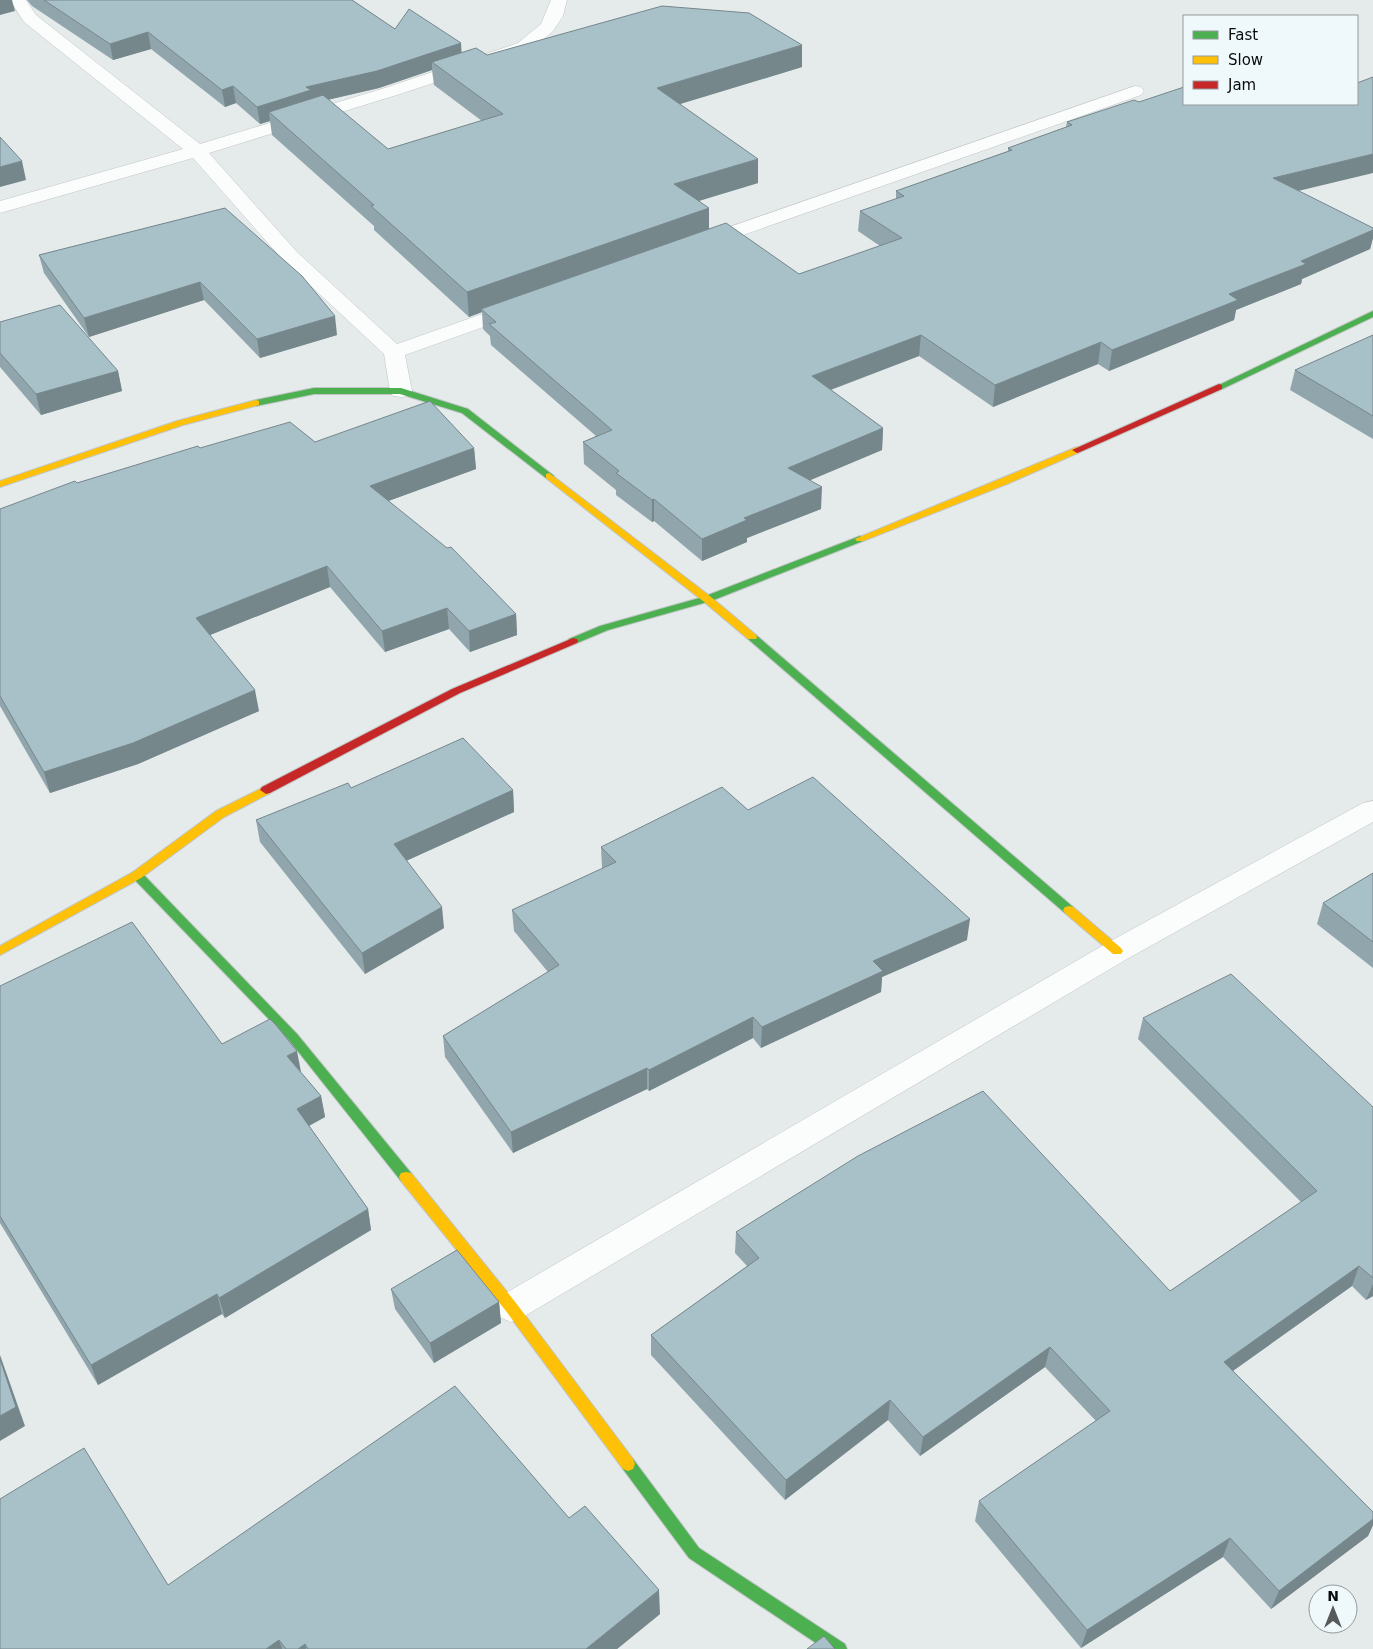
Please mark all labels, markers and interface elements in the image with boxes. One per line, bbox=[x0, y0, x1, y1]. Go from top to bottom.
legend bbox=[1183, 15, 1358, 105]
text: Fast bbox=[1228, 26, 1258, 44]
text: Slow bbox=[1228, 51, 1263, 69]
text: Jam bbox=[1227, 76, 1256, 94]
north arrow bbox=[1308, 1584, 1358, 1634]
text: N bbox=[1327, 1588, 1339, 1604]

